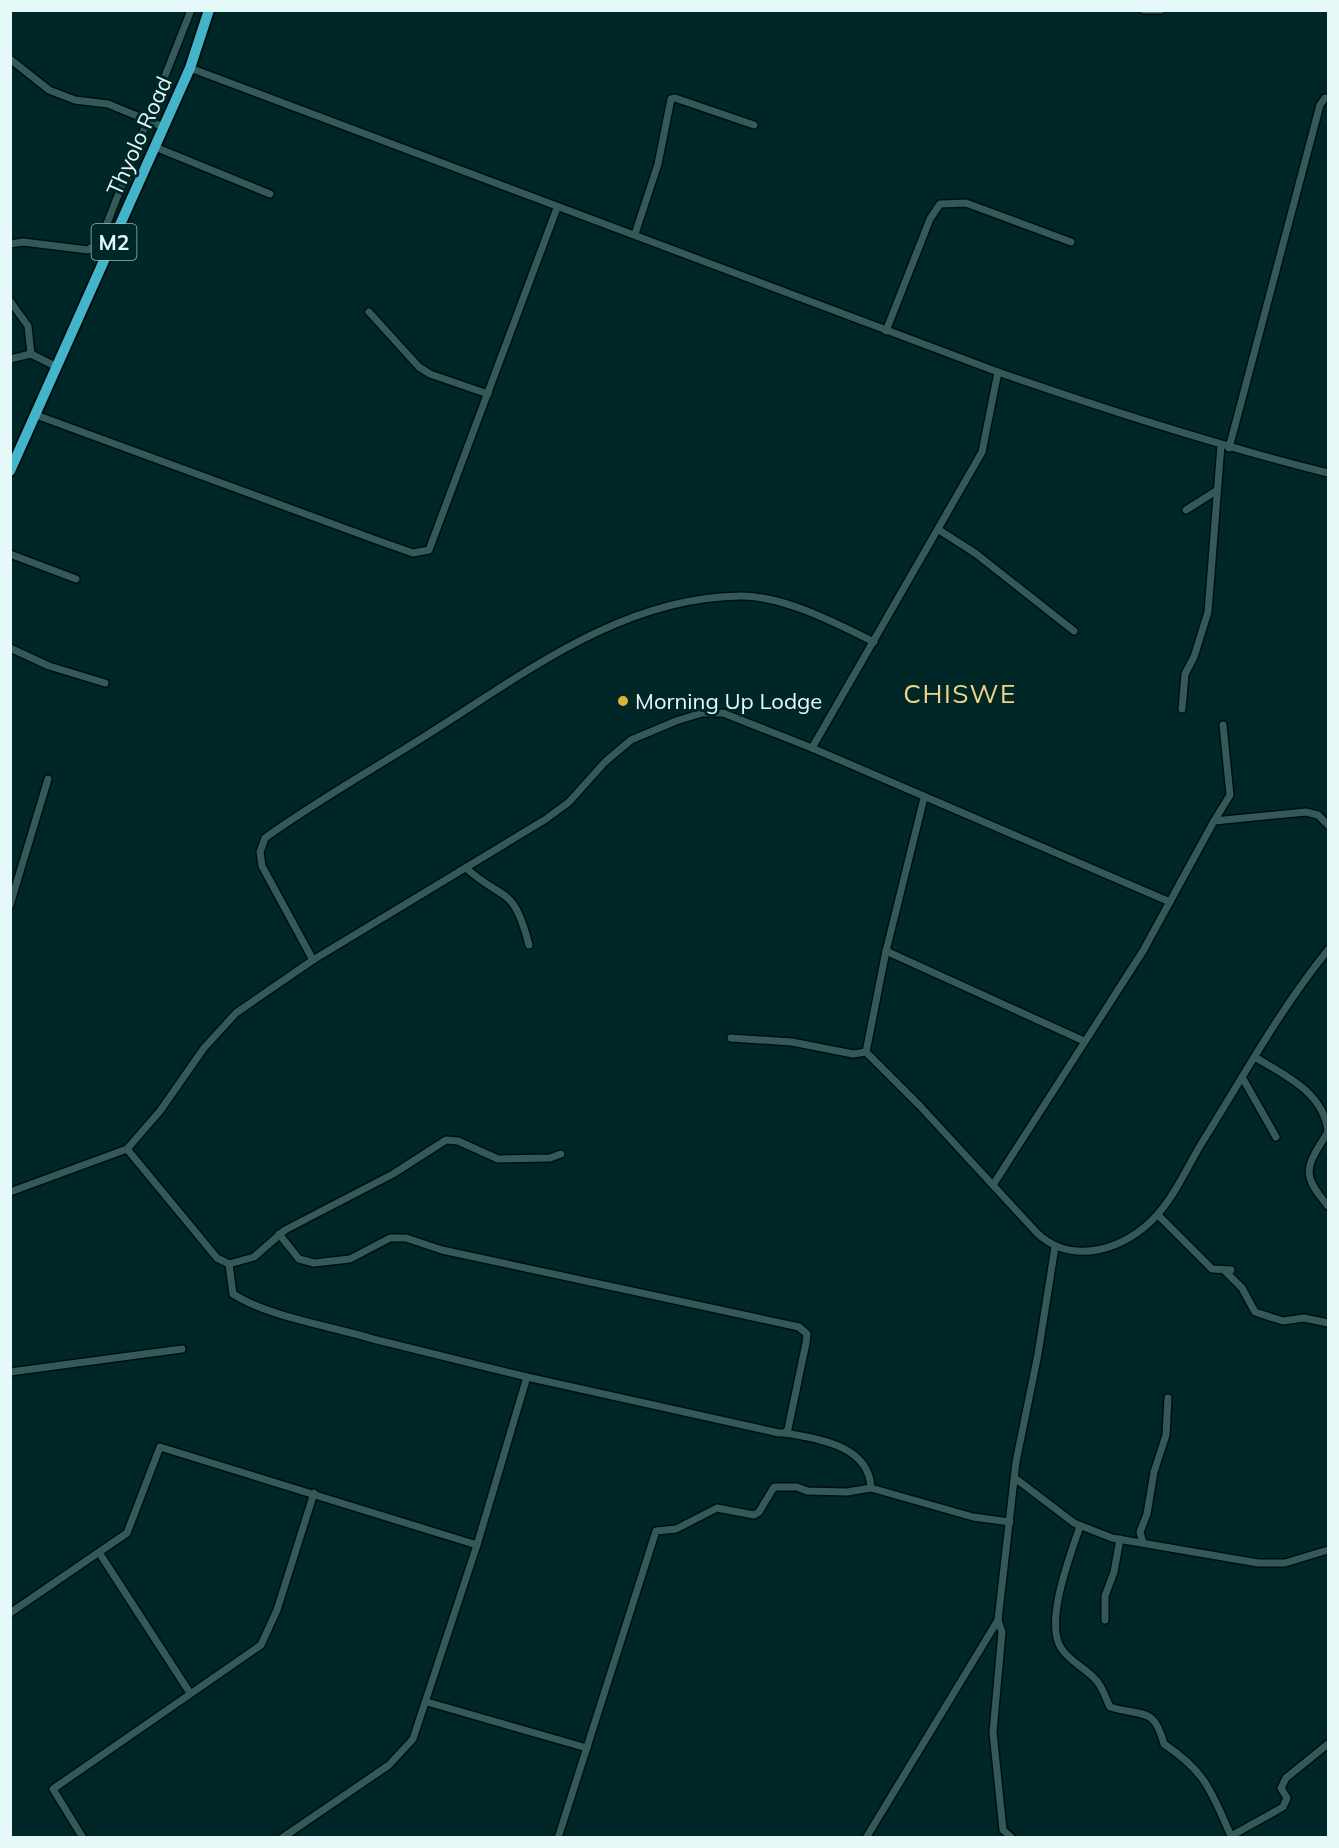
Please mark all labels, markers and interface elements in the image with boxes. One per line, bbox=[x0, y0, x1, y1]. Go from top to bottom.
street label: Thyolo Road bbox=[100, 72, 178, 200]
road number: M2 bbox=[92, 224, 136, 260]
district label: CHISWE bbox=[903, 677, 1017, 710]
place label: Morning Up Lodge bbox=[635, 687, 822, 715]
marker: Morning Up Lodge bbox=[616, 694, 630, 708]

